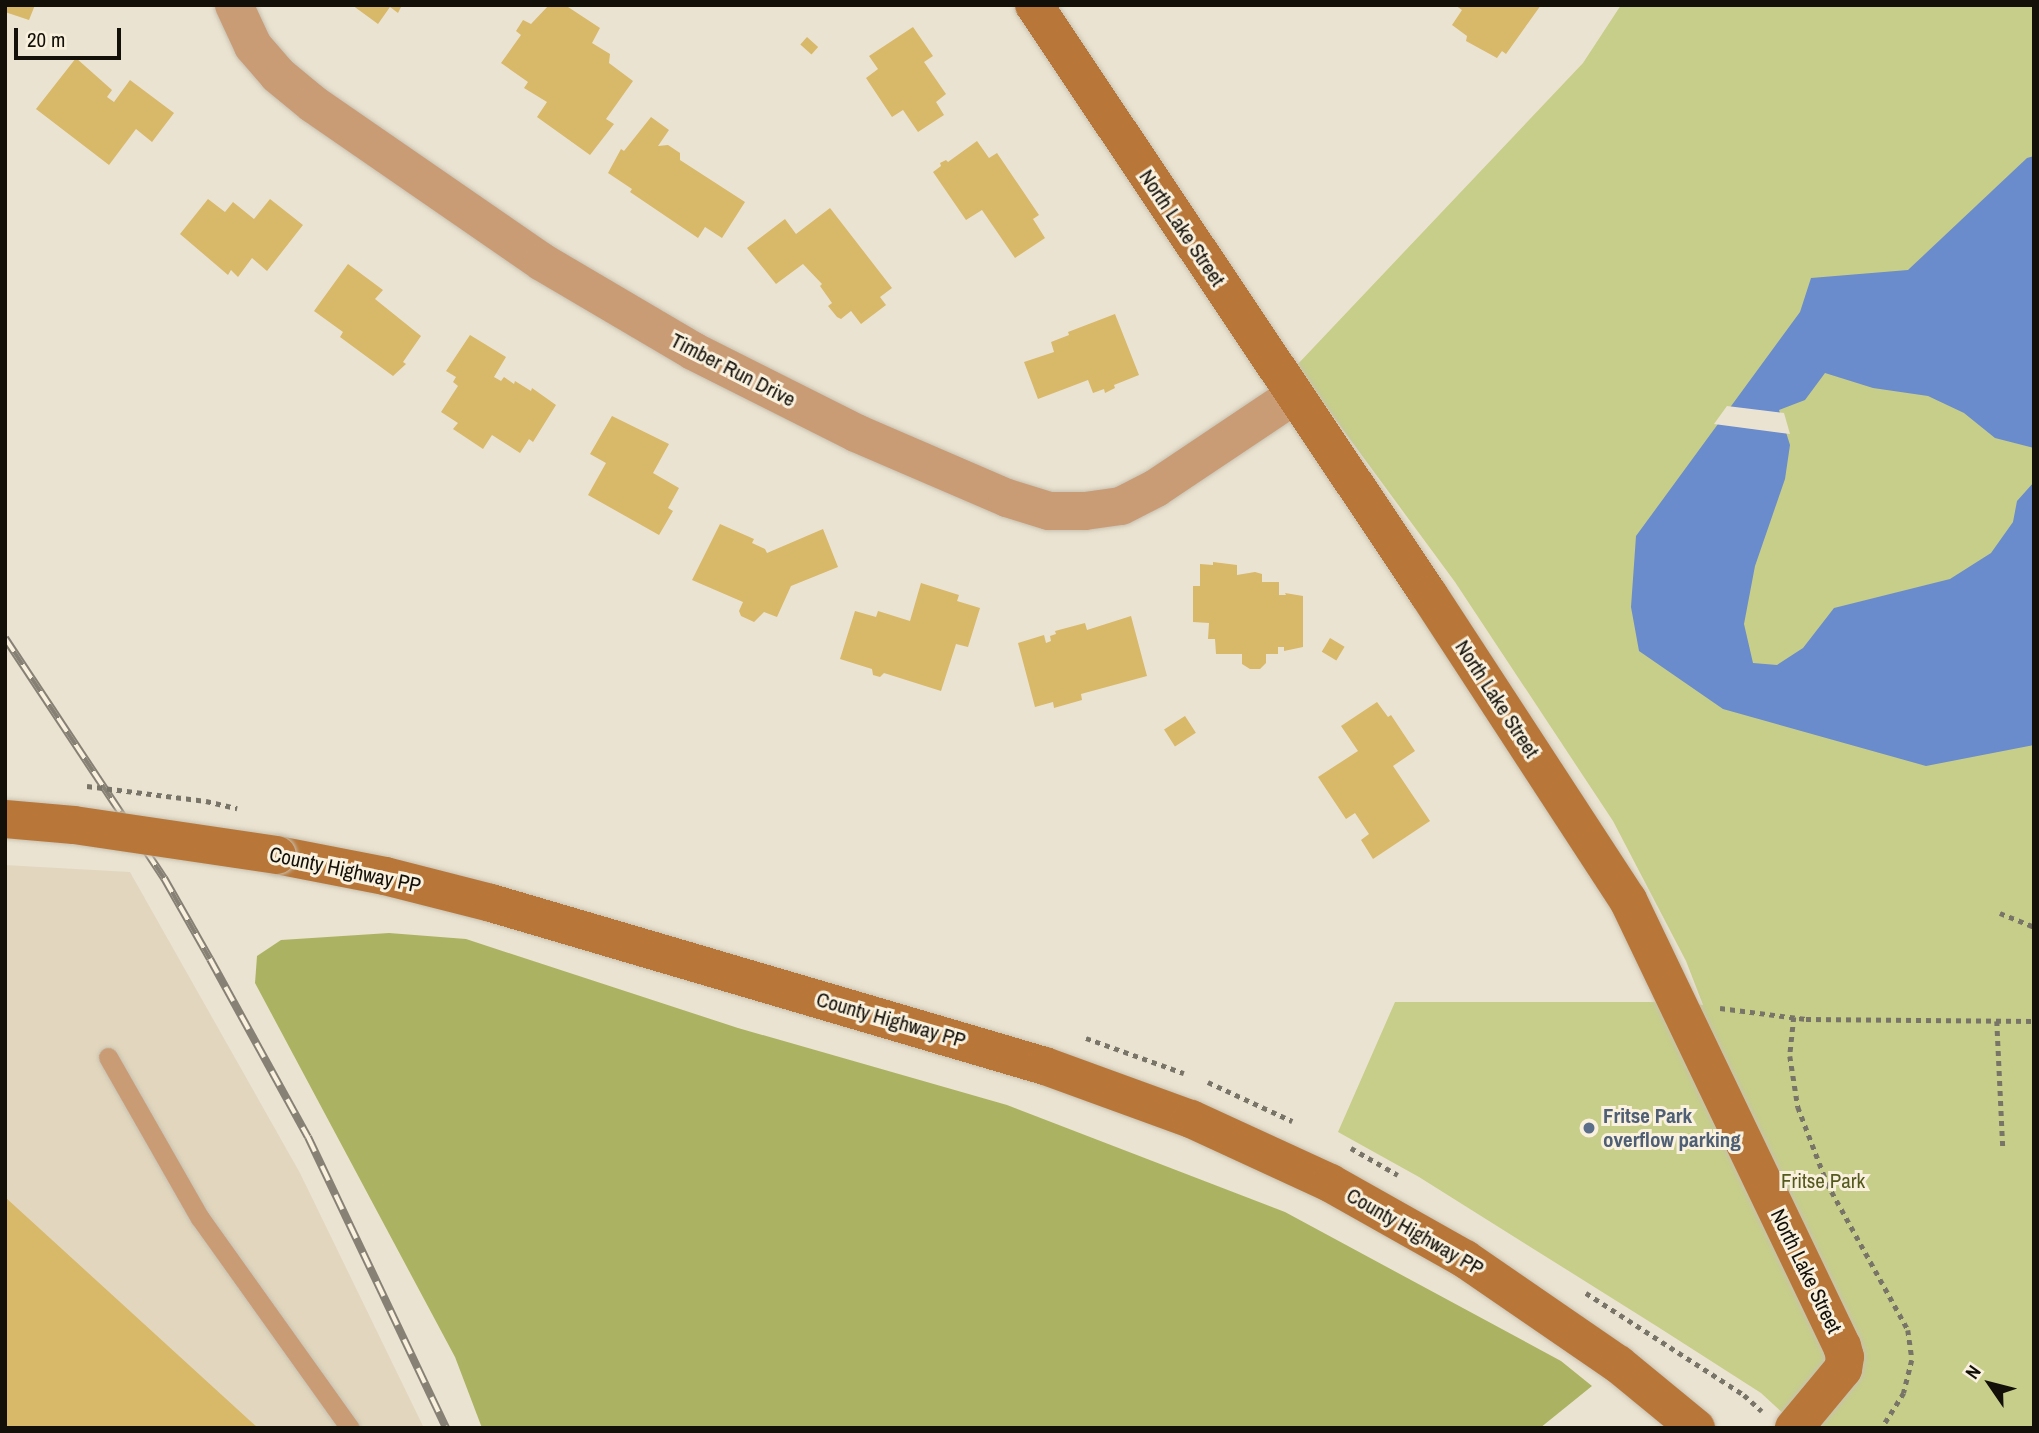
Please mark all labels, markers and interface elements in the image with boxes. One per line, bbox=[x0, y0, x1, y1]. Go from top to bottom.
scale bar bbox=[18, 14, 124, 58]
text: 20 m bbox=[27, 25, 65, 54]
street label: North Lake Street bbox=[1134, 165, 1230, 291]
street label: Timber Run Drive bbox=[666, 328, 800, 412]
street label: North Lake Street bbox=[1450, 636, 1544, 762]
street label: County Highway PP bbox=[267, 842, 423, 898]
street label: County Highway PP bbox=[813, 987, 969, 1053]
place label: Fritse Park overflow parking bbox=[1603, 1103, 1741, 1153]
marker: Fritse Park overflow parking bbox=[1581, 1120, 1597, 1136]
park label: Fritse Park bbox=[1781, 1168, 1865, 1194]
street label: County Highway PP bbox=[1342, 1183, 1488, 1281]
street label: North Lake Street bbox=[1765, 1205, 1847, 1337]
north arrow bbox=[1955, 1349, 2025, 1419]
text: N bbox=[1959, 1360, 1987, 1384]

